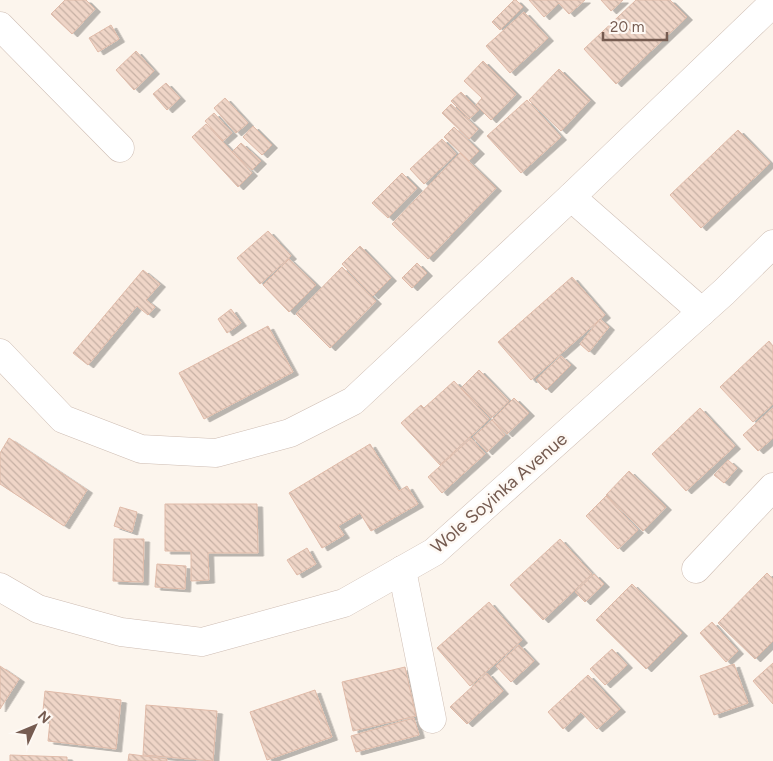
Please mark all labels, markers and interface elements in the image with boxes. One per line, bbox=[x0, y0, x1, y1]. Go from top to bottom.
scale bar bbox=[603, 10, 667, 42]
text: 20 m bbox=[610, 18, 644, 36]
street label: Wole Soyinka Avenue bbox=[426, 428, 572, 558]
north arrow bbox=[10, 701, 60, 751]
text: N bbox=[34, 708, 54, 727]

